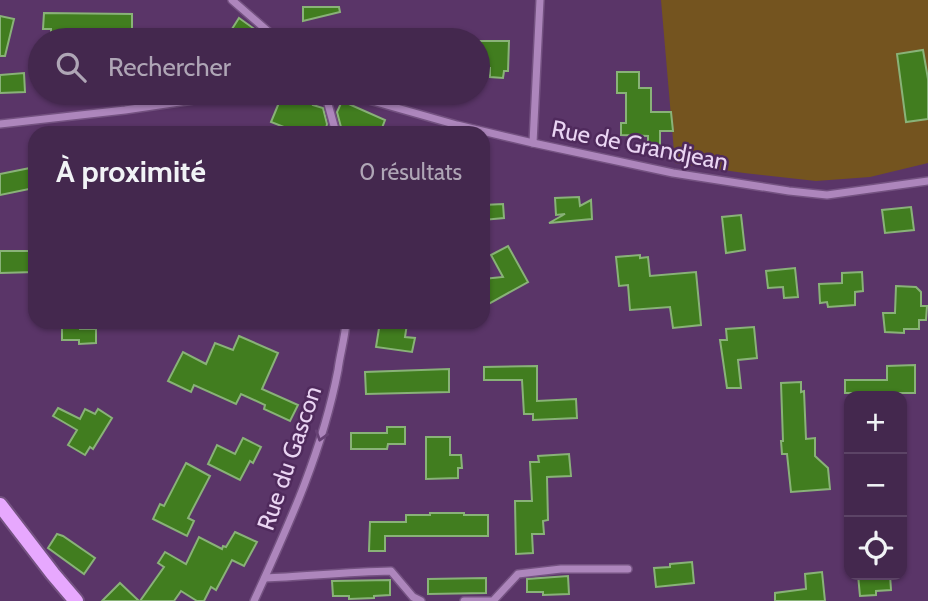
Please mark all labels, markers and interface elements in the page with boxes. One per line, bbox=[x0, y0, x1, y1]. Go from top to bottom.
search box bbox=[28, 28, 490, 105]
icon: search bbox=[52, 48, 90, 86]
text: Rechercher bbox=[108, 51, 231, 83]
street label: Rue de Grandjean bbox=[549, 114, 731, 176]
text: À proximité bbox=[56, 153, 206, 190]
text: 0 résultats bbox=[359, 158, 462, 186]
street label: Rue du Gascon bbox=[251, 382, 327, 534]
map controls bbox=[844, 391, 907, 580]
button: + bbox=[844, 391, 907, 454]
one-way arrow bbox=[314, 430, 329, 442]
button: − bbox=[844, 454, 907, 517]
button: locate bbox=[844, 517, 907, 580]

